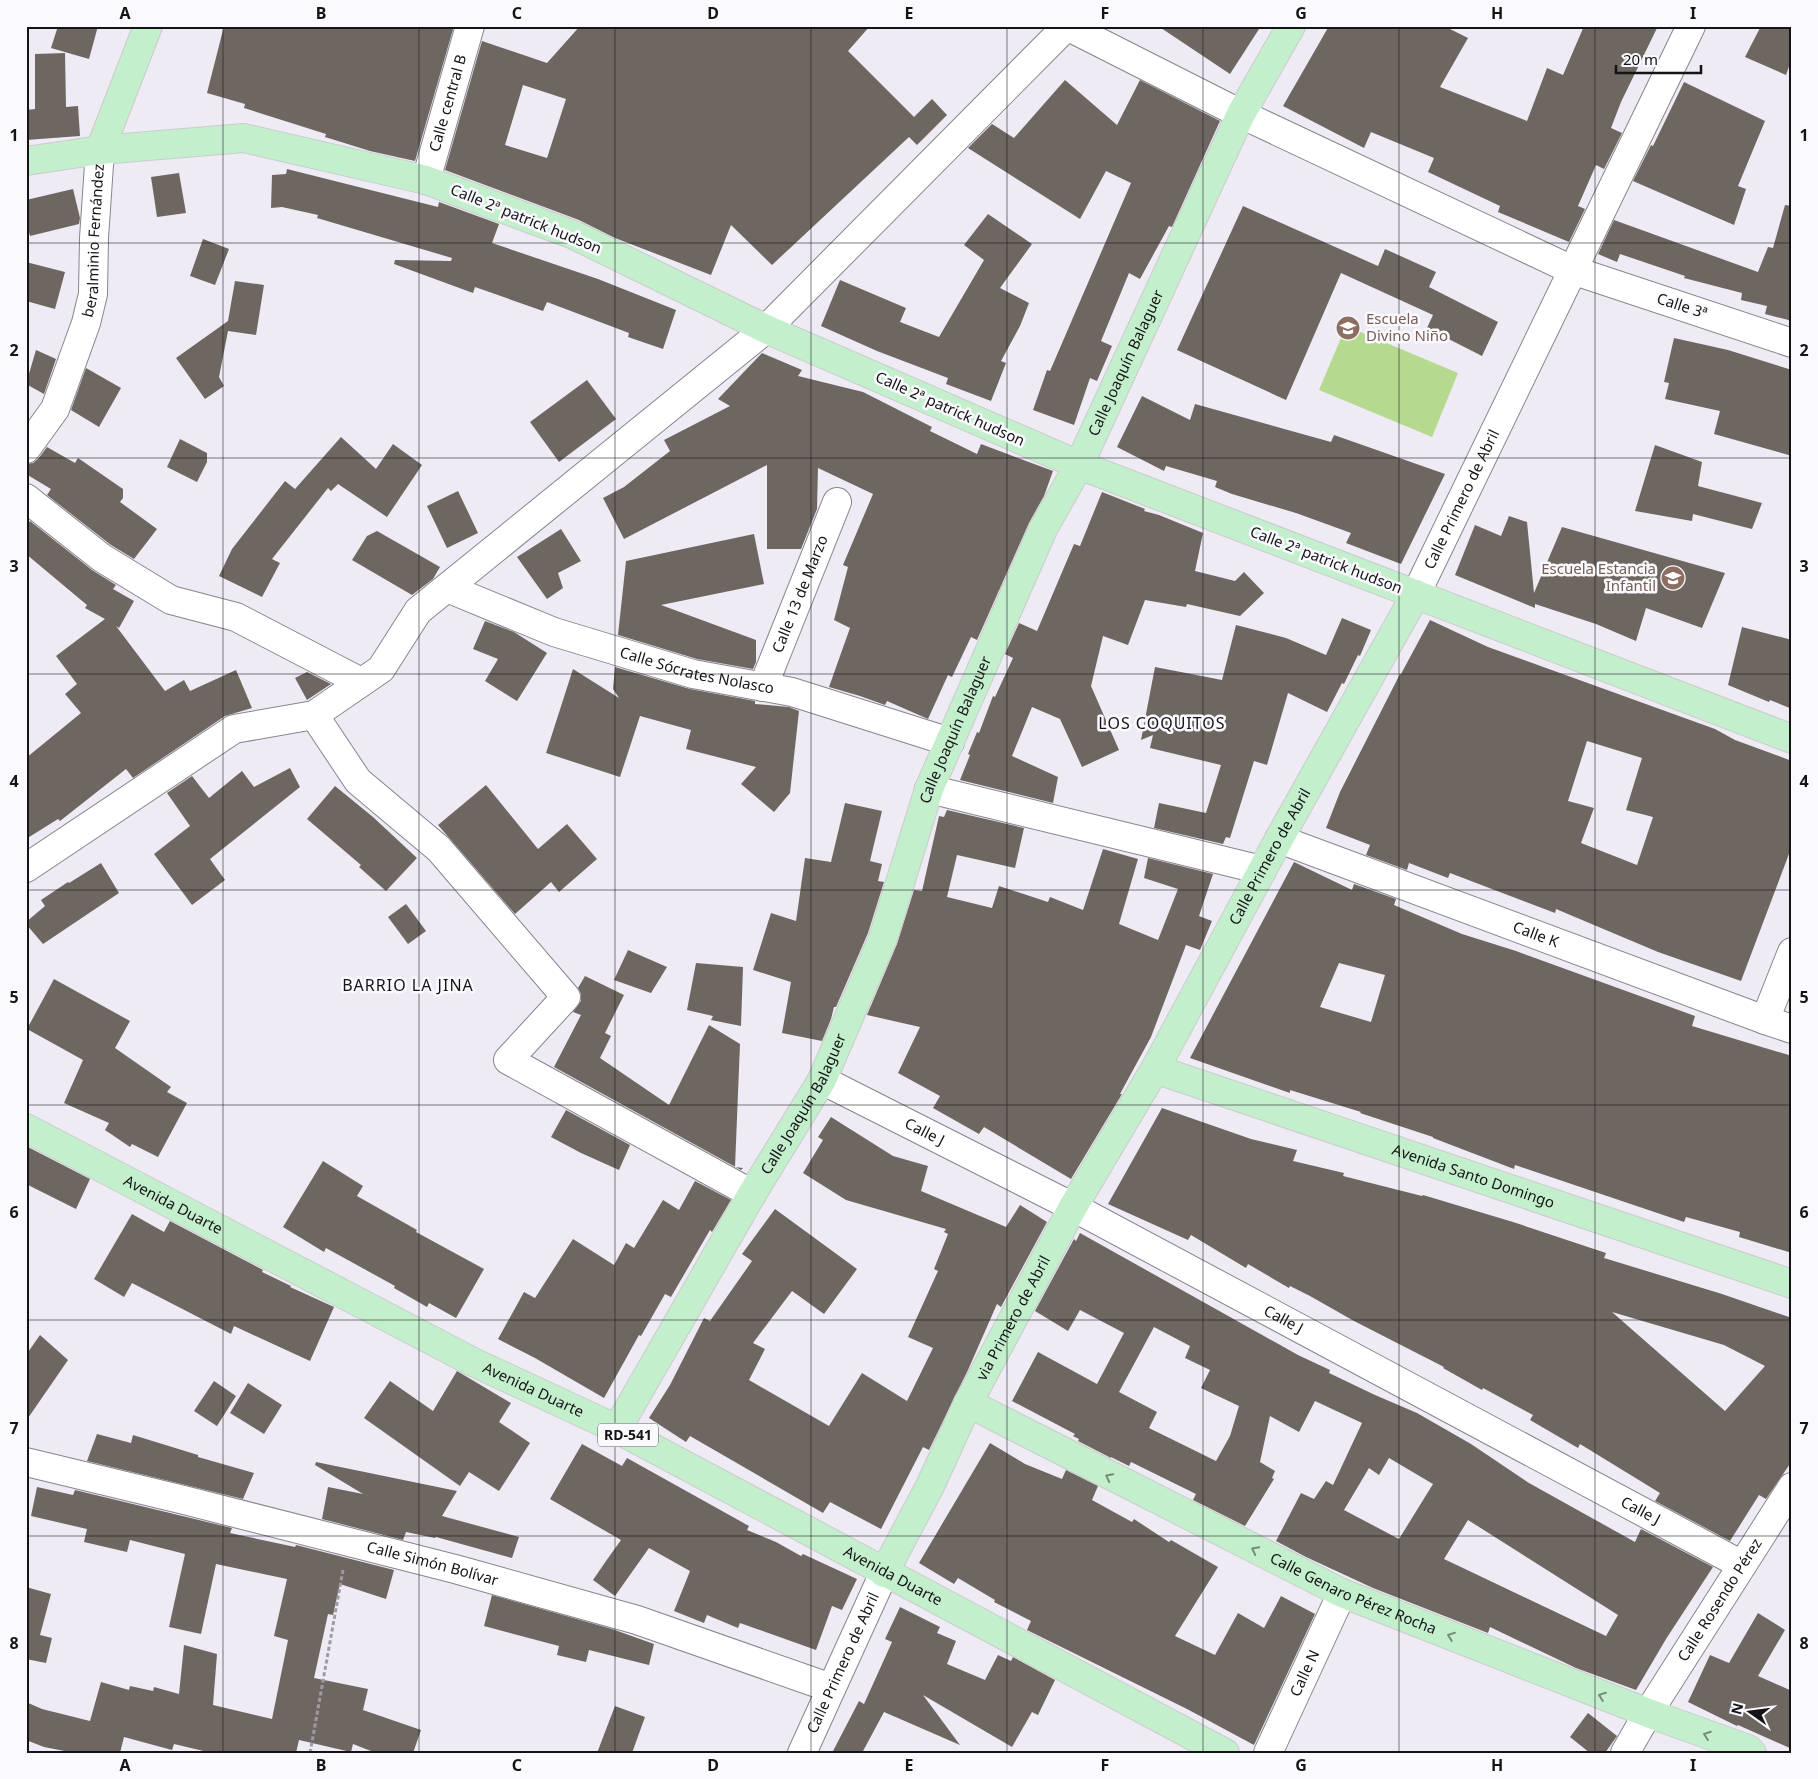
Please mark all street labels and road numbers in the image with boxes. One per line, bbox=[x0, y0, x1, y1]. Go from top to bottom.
street label: Calle central B bbox=[424, 52, 470, 154]
street label: beralminio Fernández bbox=[77, 163, 108, 319]
street label: Calle 2ª patrick hudson bbox=[448, 179, 605, 258]
street label: Calle Joaquín Balaguer bbox=[1083, 286, 1168, 439]
street label: Calle 3ª bbox=[1655, 288, 1710, 323]
street label: Calle 2ª patrick hudson bbox=[873, 366, 1028, 450]
street label: Calle Primero de Abril bbox=[1419, 426, 1503, 572]
street label: Calle 2ª patrick hudson bbox=[1247, 521, 1405, 597]
street label: Calle 13 de Marzo bbox=[767, 532, 832, 656]
street label: Calle Sócrates Nolasco bbox=[618, 641, 776, 698]
street label: Calle Joaquín Balaguer bbox=[914, 653, 995, 806]
street label: Calle Primero de Abril bbox=[1224, 784, 1314, 928]
street label: Calle K bbox=[1510, 916, 1562, 952]
street label: Calle Joaquín Balaguer bbox=[755, 1030, 850, 1178]
street label: Calle J bbox=[902, 1113, 948, 1149]
street label: Avenida Santo Domingo bbox=[1390, 1139, 1558, 1212]
street label: Avenida Duarte bbox=[121, 1170, 227, 1238]
street label: via Primero de Abril bbox=[971, 1252, 1054, 1384]
street label: Calle J bbox=[1261, 1300, 1307, 1337]
street label: Avenida Duarte bbox=[480, 1357, 587, 1421]
road number: RD-541 bbox=[598, 1424, 658, 1446]
street label: Calle J bbox=[1618, 1491, 1664, 1529]
street label: Calle Rosendo Pérez bbox=[1672, 1534, 1766, 1665]
street label: Calle Simón Bolívar bbox=[365, 1536, 501, 1590]
street label: Avenida Duarte bbox=[841, 1541, 946, 1610]
street label: Calle Genaro Pérez Rocha bbox=[1267, 1547, 1440, 1638]
street label: Calle Primero de Abril bbox=[801, 1589, 883, 1736]
street label: Calle N bbox=[1285, 1646, 1323, 1699]

